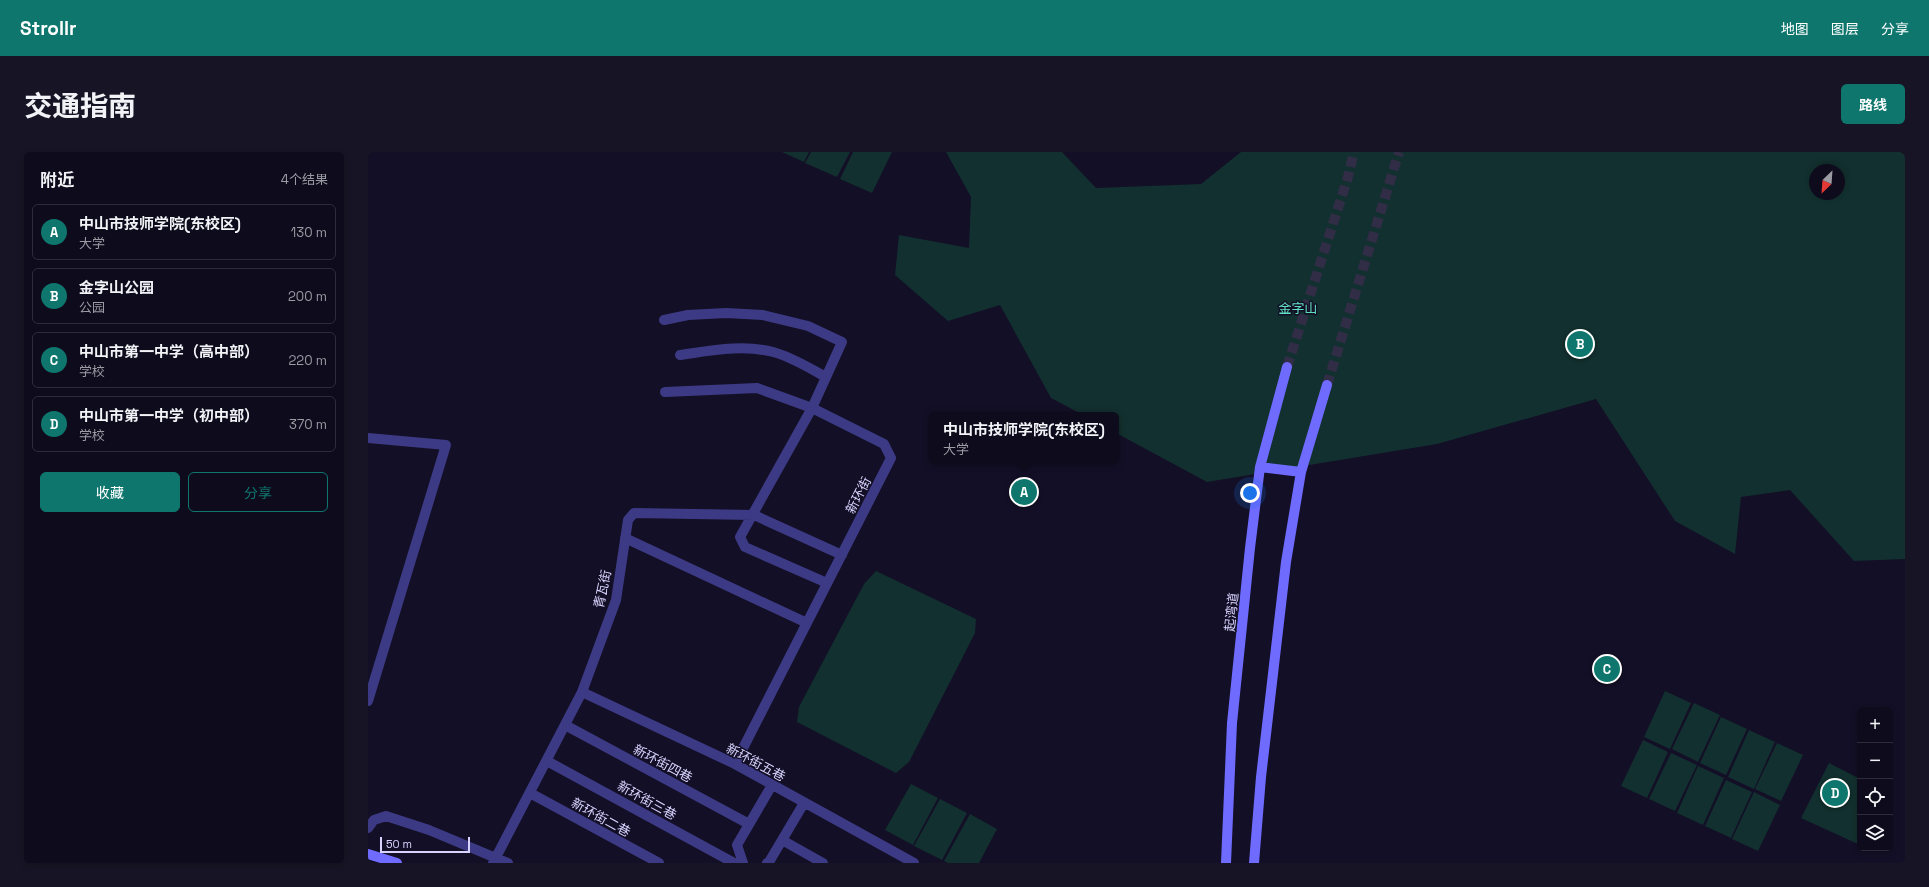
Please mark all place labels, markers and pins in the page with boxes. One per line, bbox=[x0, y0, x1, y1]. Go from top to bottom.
pin: B bbox=[1567, 329, 1593, 359]
pin: A bbox=[1011, 477, 1037, 507]
pin: C bbox=[1594, 654, 1620, 684]
pin: D bbox=[1822, 778, 1848, 808]

